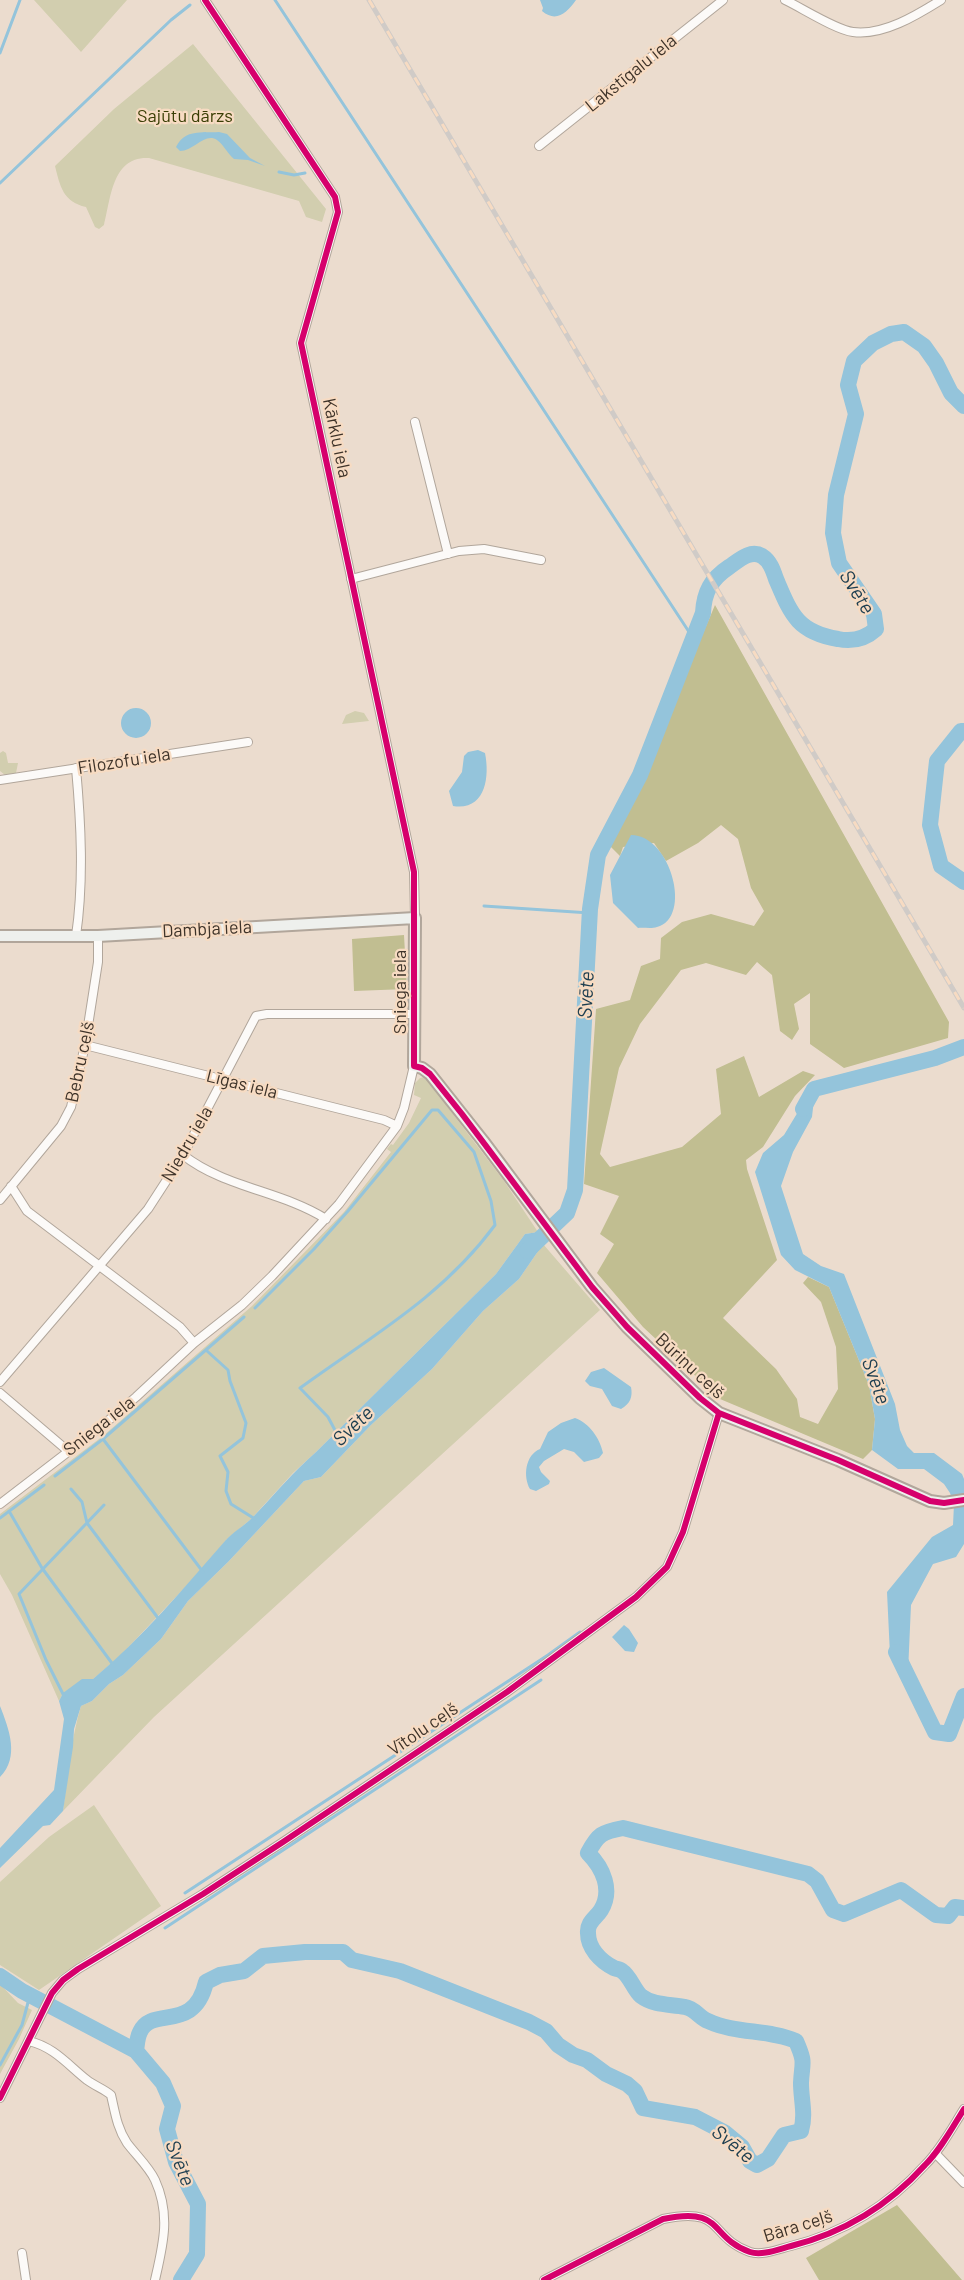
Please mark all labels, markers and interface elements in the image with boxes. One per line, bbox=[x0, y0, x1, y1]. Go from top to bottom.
street label: Lakstīgalu iela bbox=[581, 30, 681, 116]
park label: Sajūtu dārzs bbox=[137, 105, 233, 127]
street label: Kārklu iela bbox=[318, 396, 356, 480]
water label: Svēte bbox=[834, 565, 880, 619]
street label: Filozofu iela bbox=[76, 743, 172, 779]
street label: Dambja iela bbox=[162, 916, 252, 942]
street label: Sniega iela bbox=[389, 950, 411, 1034]
water label: Svēte bbox=[573, 971, 599, 1019]
street label: Bebru ceļš bbox=[61, 1020, 99, 1104]
street label: Līgas iela bbox=[204, 1065, 280, 1103]
street label: Niedru iela bbox=[157, 1102, 217, 1186]
street label: Būriņu ceļš bbox=[651, 1329, 729, 1403]
water label: Svēte bbox=[857, 1355, 895, 1407]
street label: Sniega iela bbox=[59, 1392, 139, 1460]
water label: Svēte bbox=[328, 1401, 378, 1451]
street label: Vītolu ceļš bbox=[384, 1698, 462, 1760]
water label: Svēte bbox=[707, 2120, 759, 2168]
water label: Svēte bbox=[160, 2136, 200, 2190]
street label: Bāra ceļš bbox=[761, 2205, 835, 2247]

